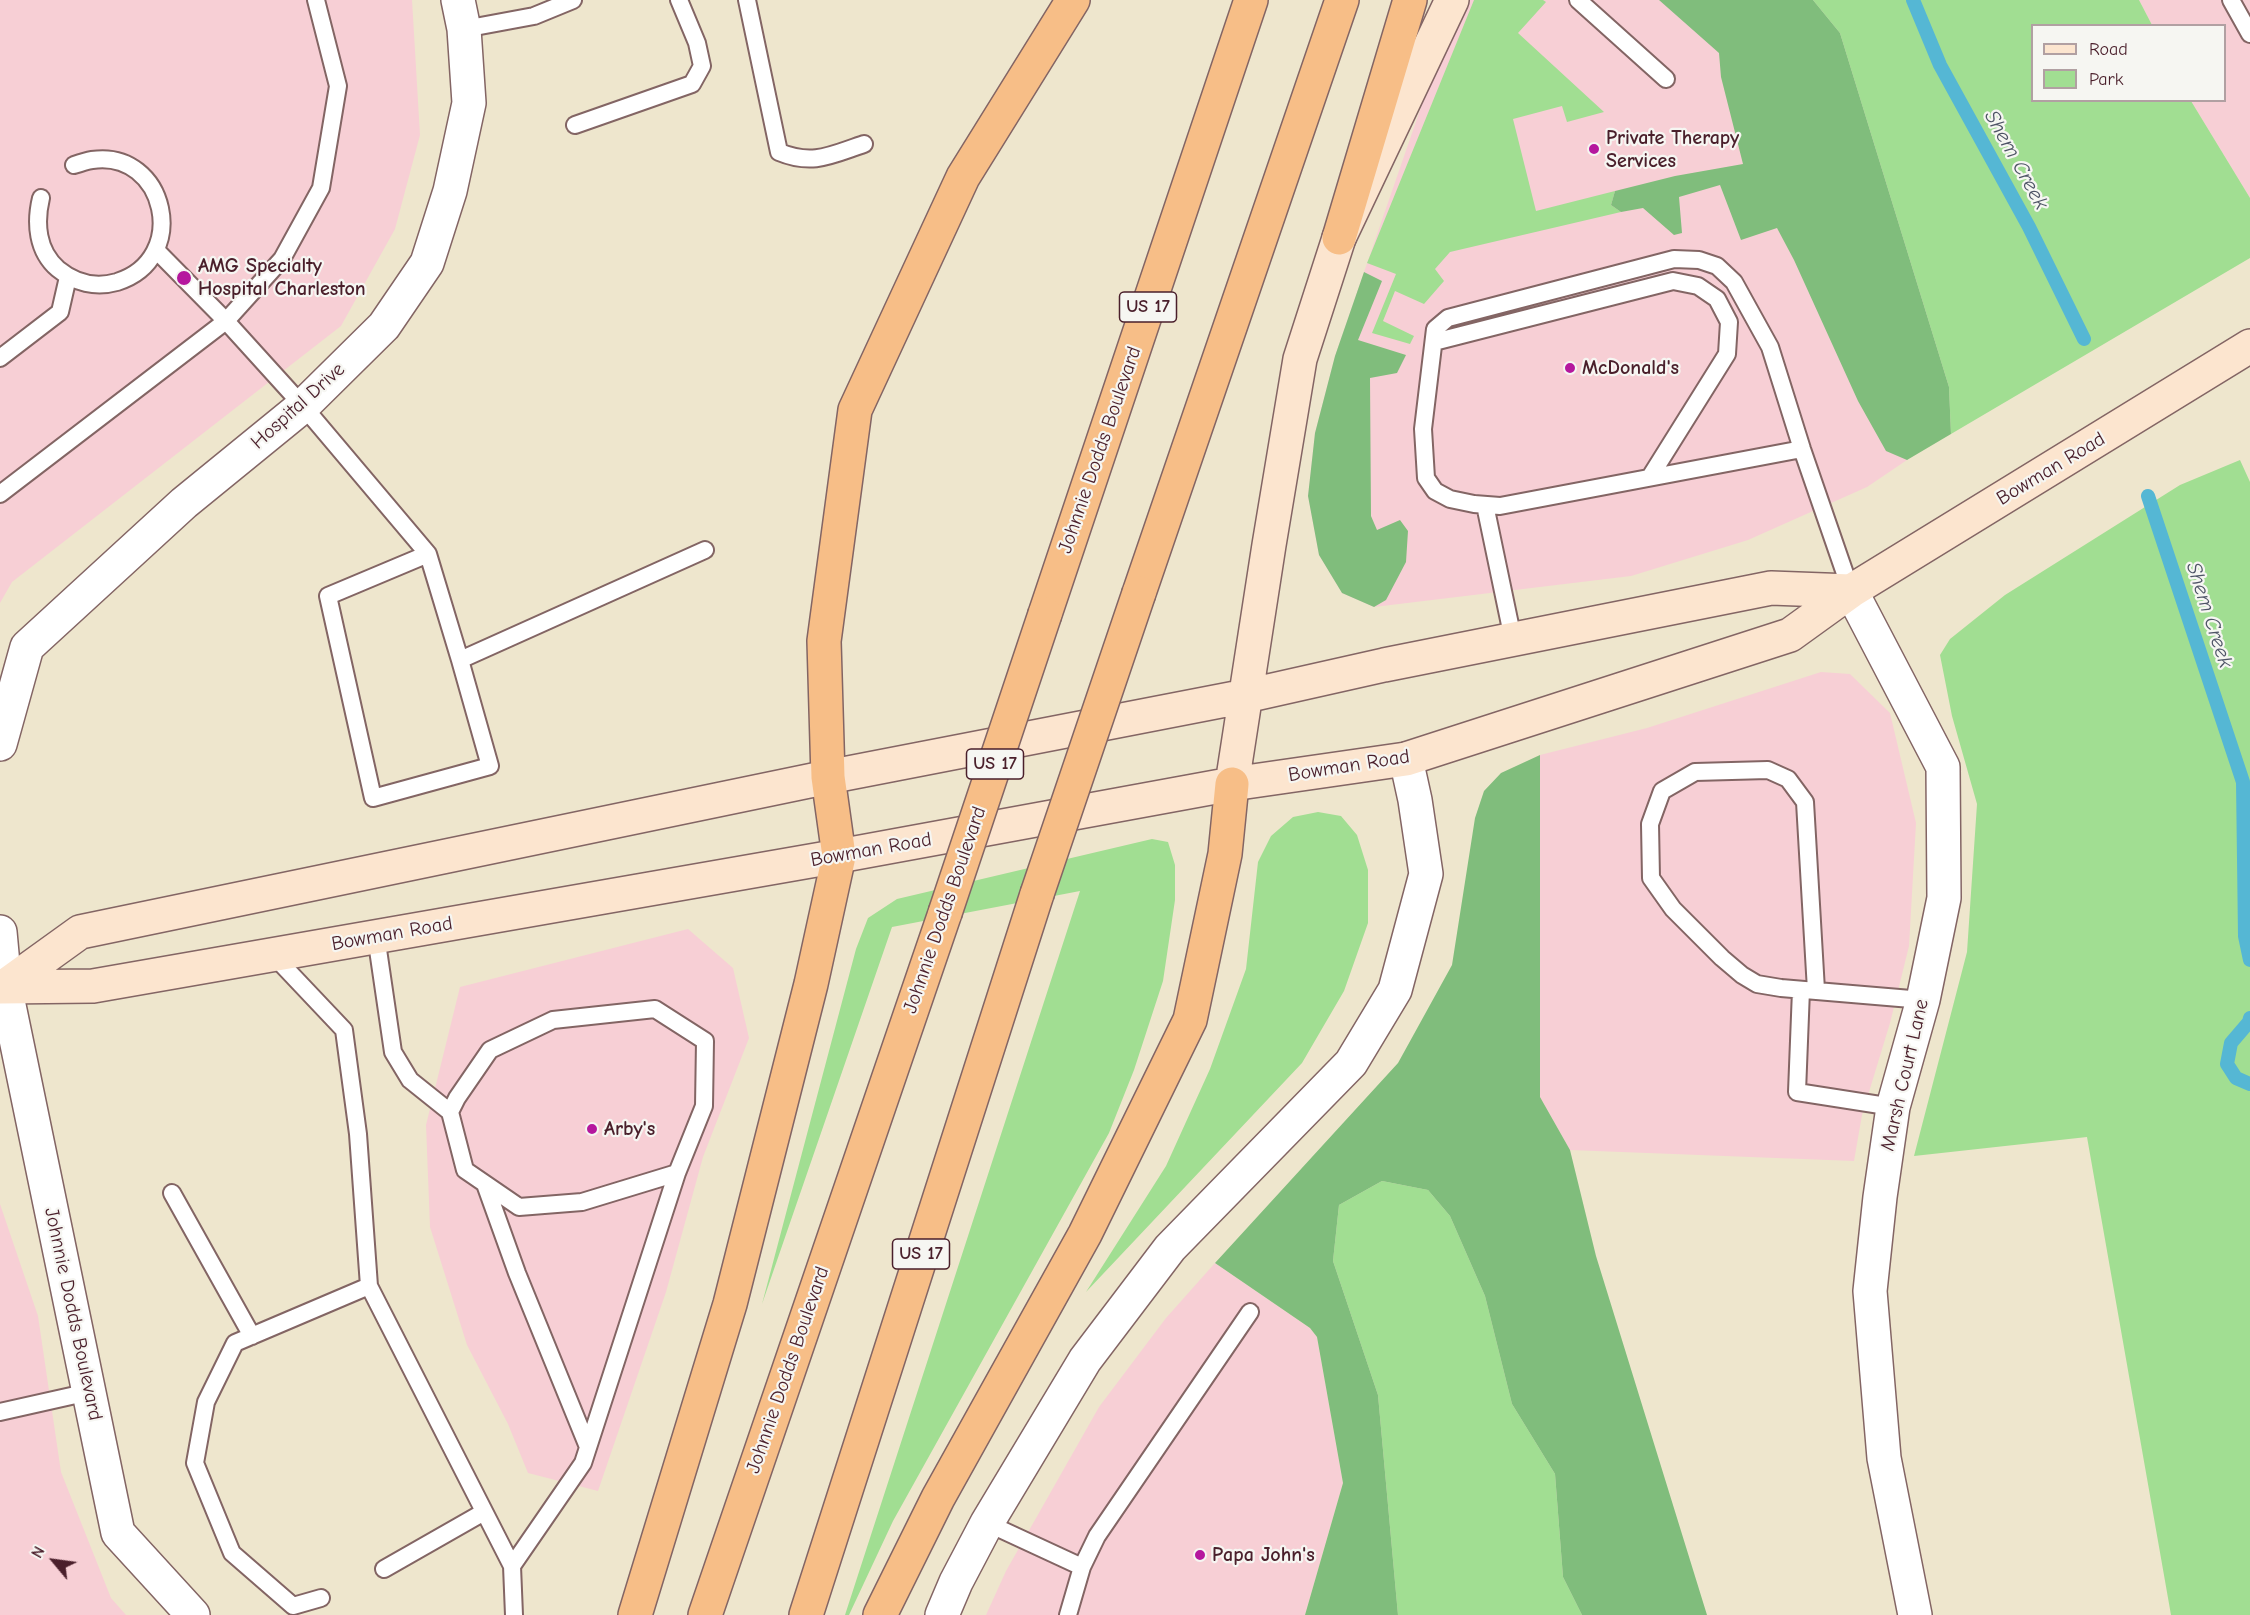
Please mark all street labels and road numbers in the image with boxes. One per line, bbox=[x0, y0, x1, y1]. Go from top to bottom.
road number: US 17 bbox=[1120, 292, 1176, 322]
street label: Johnnie Dodds Boulevard bbox=[1053, 344, 1147, 556]
street label: Hospital Drive bbox=[246, 358, 350, 454]
street label: Bowman Road bbox=[1992, 427, 2110, 511]
street label: Bowman Road bbox=[1287, 745, 1411, 787]
road number: US 17 bbox=[966, 749, 1024, 779]
street label: Johnnie Dodds Boulevard bbox=[898, 804, 992, 1016]
street label: Bowman Road bbox=[809, 828, 933, 872]
street label: Bowman Road bbox=[330, 912, 454, 956]
street label: Marsh Court Lane bbox=[1876, 997, 1934, 1153]
street label: Johnnie Dodds Boulevard bbox=[39, 1205, 107, 1423]
road number: US 17 bbox=[892, 1239, 950, 1269]
street label: Johnnie Dodds Boulevard bbox=[741, 1264, 835, 1476]

